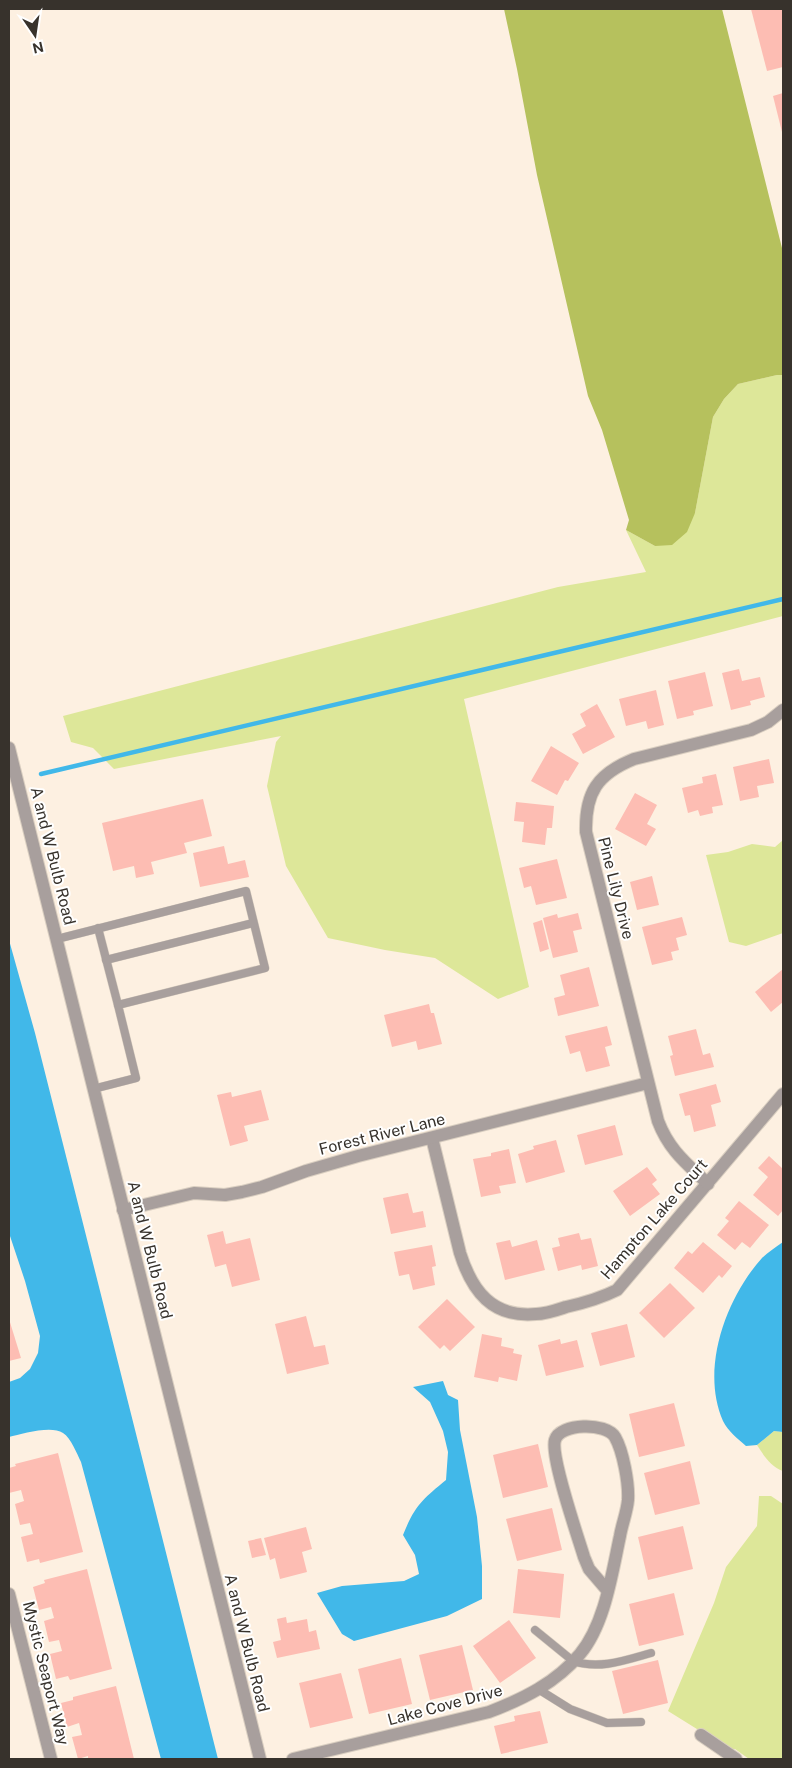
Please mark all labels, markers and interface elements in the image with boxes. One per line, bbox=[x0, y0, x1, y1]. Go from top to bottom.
north arrow bbox=[10, 10, 60, 60]
text: N bbox=[31, 39, 45, 57]
street label: A and W Bulb Road bbox=[27, 785, 79, 927]
street label: Pine Lily Drive bbox=[594, 835, 638, 941]
street label: Forest River Lane bbox=[317, 1109, 447, 1159]
street label: Hampton Lake Court bbox=[597, 1155, 711, 1283]
street label: A and W Bulb Road bbox=[124, 1179, 176, 1321]
street label: A and W Bulb Road bbox=[221, 1572, 273, 1714]
street label: Mystic Seaport Way bbox=[19, 1599, 73, 1747]
street label: Lake Cove Drive bbox=[385, 1681, 505, 1729]

